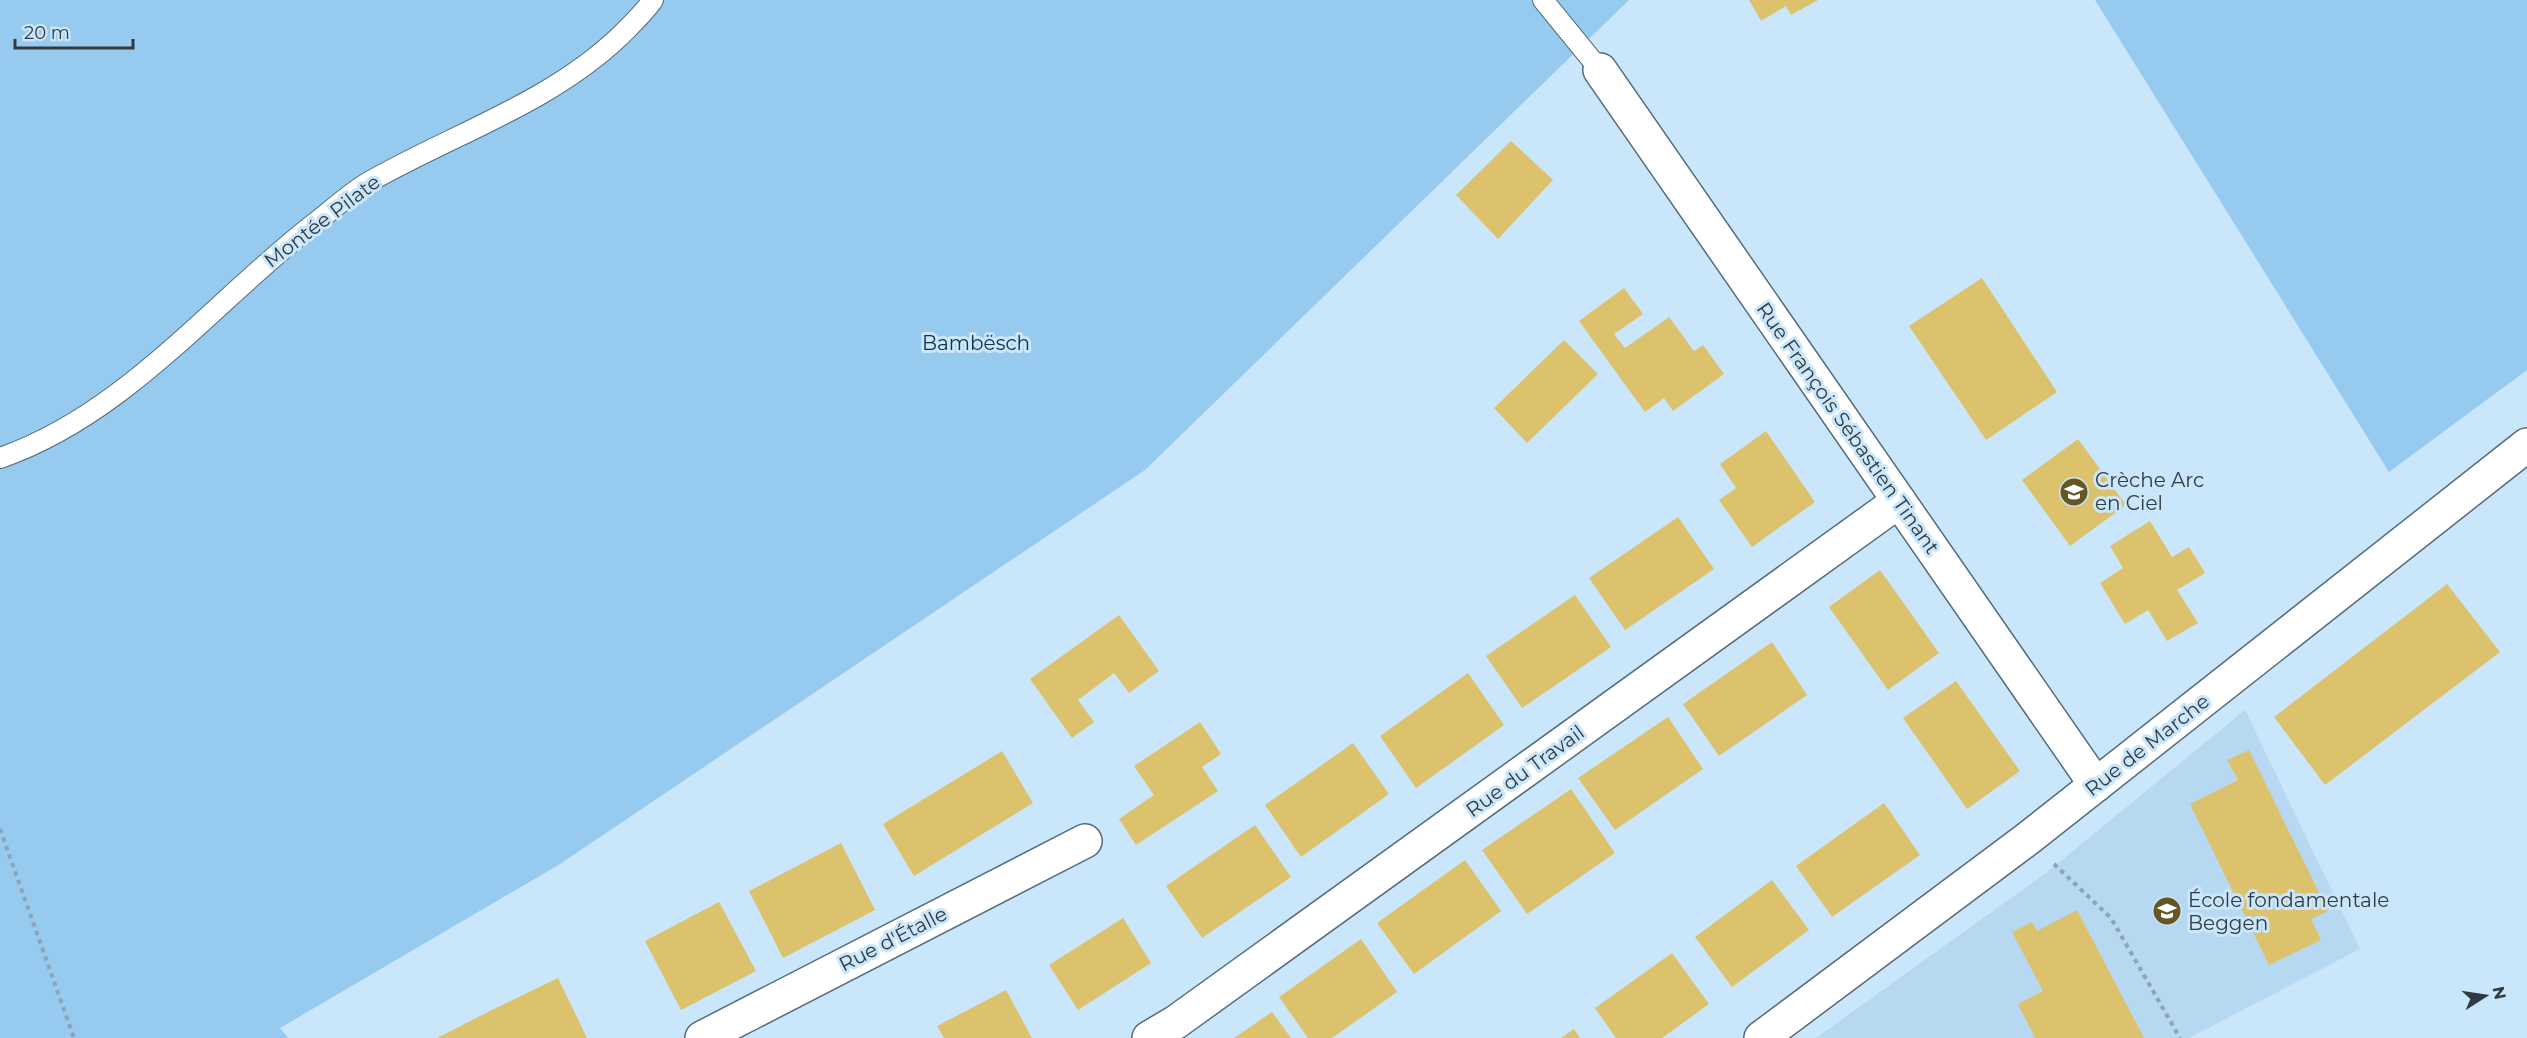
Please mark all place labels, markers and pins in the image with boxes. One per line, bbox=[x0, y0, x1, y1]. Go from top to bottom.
place label: Crèche Arc en Ciel bbox=[2095, 468, 2204, 515]
school or university icon: Crèche Arc en Ciel bbox=[2058, 476, 2090, 508]
place label: École fondamentale Beggen bbox=[2188, 888, 2389, 935]
school or university icon: École fondamentale Beggen bbox=[2151, 895, 2183, 927]

